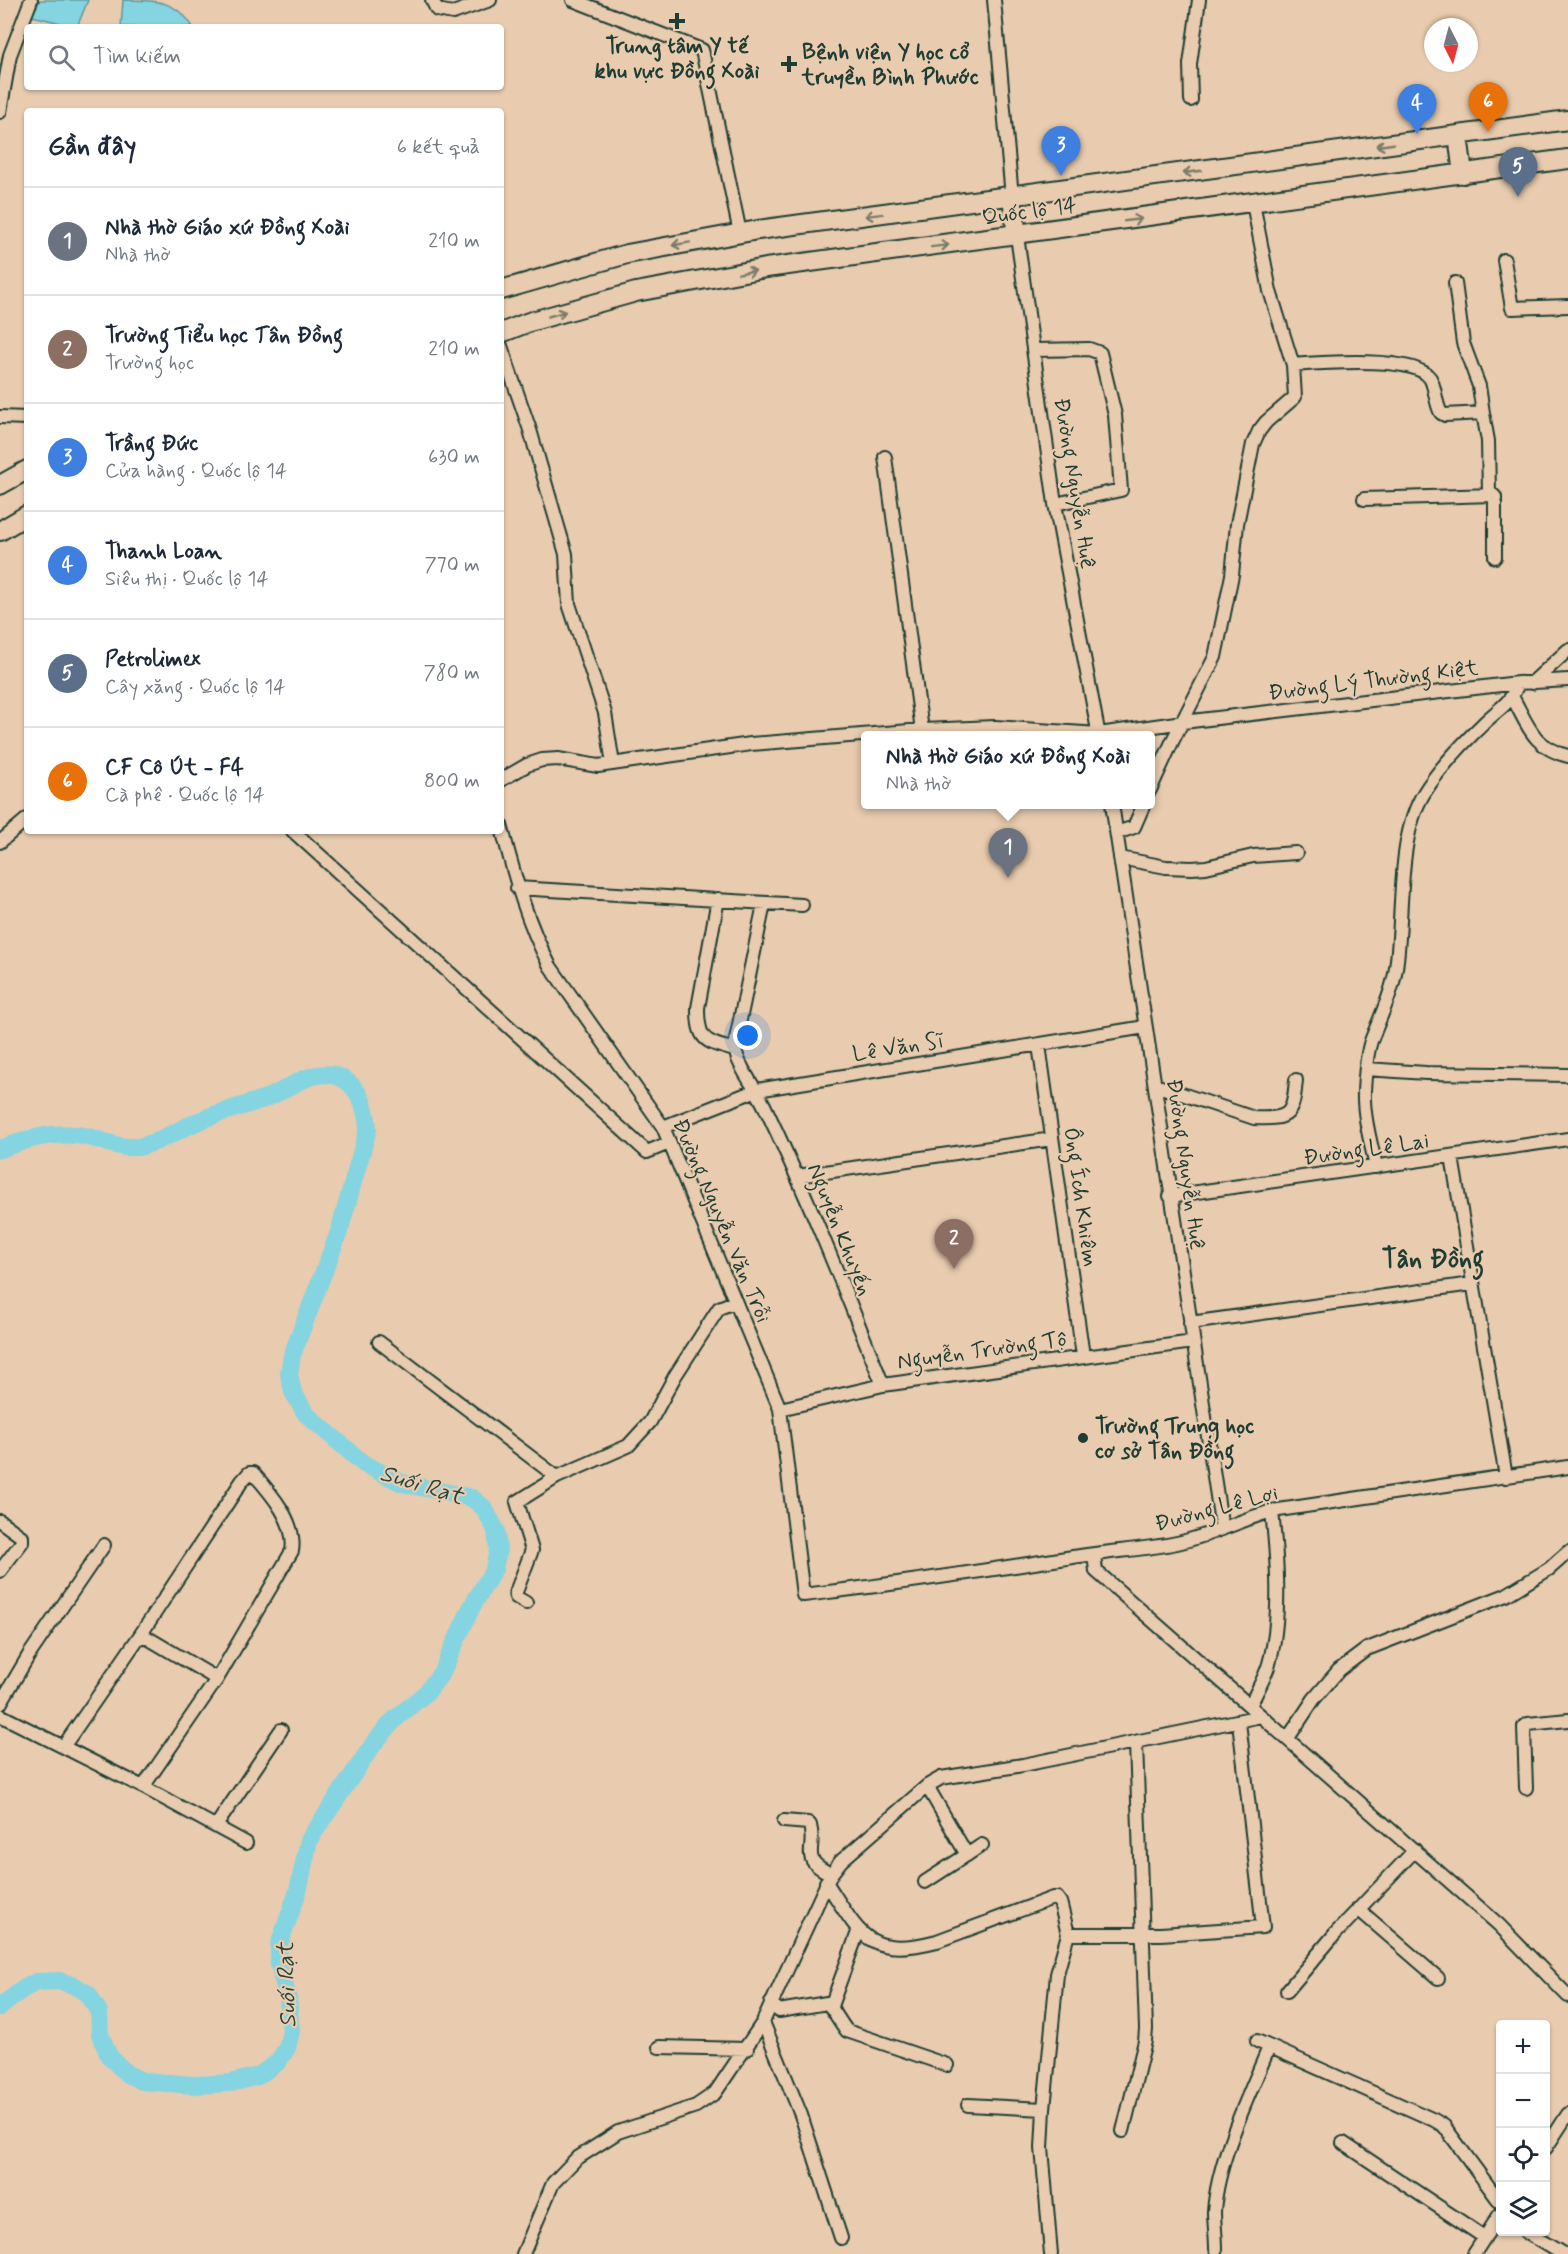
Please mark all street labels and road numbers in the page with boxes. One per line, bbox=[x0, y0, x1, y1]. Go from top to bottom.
street label: Quốc lộ 14 bbox=[980, 191, 1078, 232]
street label: Đường Nguyễn Huệ bbox=[1044, 396, 1101, 571]
street label: Đường Lý Thường Kiệt bbox=[1267, 654, 1480, 711]
street label: Lê Văn Sĩ bbox=[851, 1027, 947, 1069]
street label: Đường Nguyễn Huệ bbox=[1156, 1077, 1211, 1252]
street label: Đường Nguyễn Văn Trỗi bbox=[663, 1114, 777, 1328]
street label: Ông Ích Khiêm bbox=[1053, 1126, 1105, 1269]
street label: Đường Lê Lai bbox=[1302, 1127, 1431, 1176]
street label: Nguyễn Khuyến bbox=[797, 1160, 878, 1301]
street label: Nguyễn Trường Tộ bbox=[896, 1325, 1069, 1380]
street label: Đường Lê Lợi bbox=[1152, 1479, 1282, 1542]

